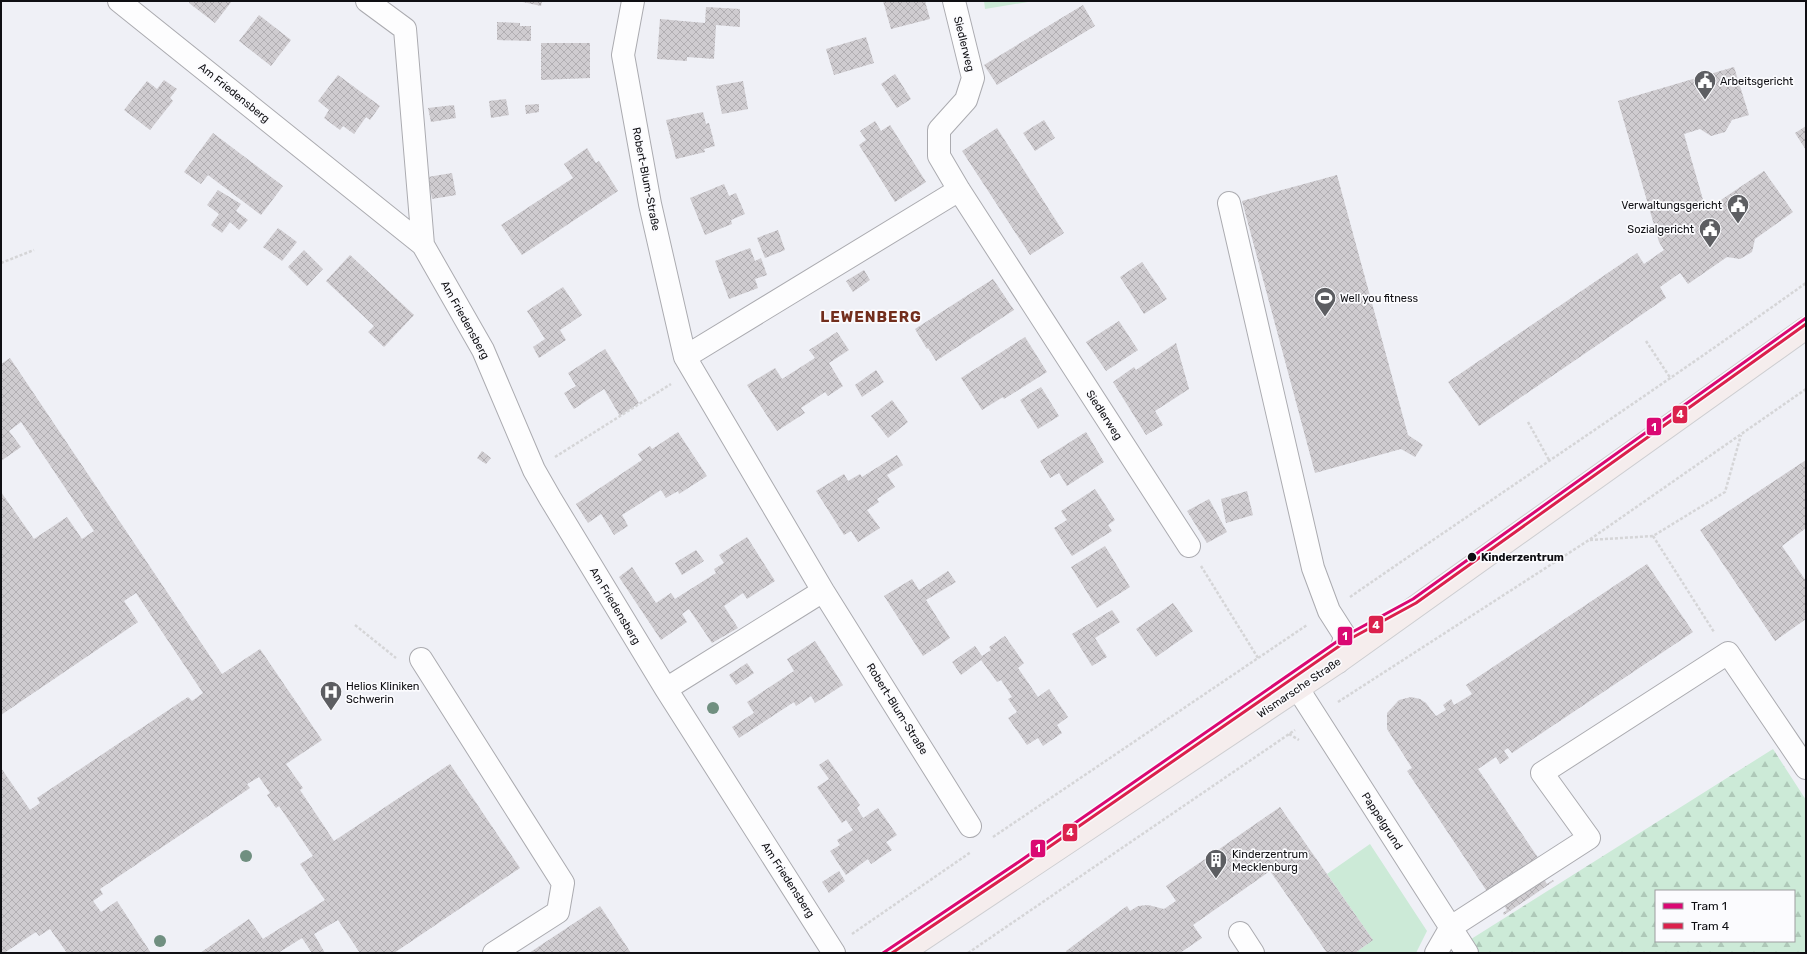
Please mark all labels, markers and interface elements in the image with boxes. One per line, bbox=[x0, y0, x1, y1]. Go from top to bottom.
street label: Siedlerweg bbox=[951, 15, 977, 73]
street label: Am Friedensberg bbox=[196, 60, 272, 126]
public building icon: Arbeitsgericht bbox=[1692, 68, 1718, 101]
place label: Arbeitsgericht bbox=[1720, 75, 1794, 88]
street label: Robert-Blum-Straße bbox=[630, 126, 662, 232]
public building icon: Verwaltungsgericht bbox=[1725, 192, 1751, 225]
place label: Verwaltungsgericht bbox=[1621, 199, 1723, 212]
public building icon: Sozialgericht bbox=[1697, 216, 1723, 249]
place label: Sozialgericht bbox=[1627, 223, 1695, 236]
street label: Am Friedensberg bbox=[438, 279, 492, 361]
sports icon: Well you fitness bbox=[1312, 285, 1338, 318]
place label: Well you fitness bbox=[1340, 292, 1419, 305]
district label: LEWENBERG bbox=[820, 308, 922, 326]
street label: Siedlerweg bbox=[1083, 388, 1125, 442]
line badge: 4 bbox=[1672, 405, 1688, 424]
text: 4 bbox=[1676, 408, 1684, 421]
line badge: 1 bbox=[1646, 417, 1662, 436]
text: 1 bbox=[1651, 421, 1657, 434]
marker: Kinderzentrum bbox=[1466, 551, 1478, 563]
place label: Kinderzentrum bbox=[1481, 551, 1564, 564]
street label: Am Friedensberg bbox=[587, 565, 643, 647]
line badge: 4 bbox=[1368, 615, 1384, 634]
text: 4 bbox=[1372, 619, 1380, 632]
line badge: 1 bbox=[1337, 626, 1353, 646]
text: 1 bbox=[1342, 630, 1348, 643]
street label: Wismarsche Straße bbox=[1255, 655, 1343, 721]
street label: Robert-Blum-Straße bbox=[864, 661, 930, 757]
hospital icon: Helios Kliniken Schwerin bbox=[318, 679, 344, 712]
place label: Helios Kliniken Schwerin bbox=[346, 680, 419, 706]
street label: Pappelgrund bbox=[1359, 790, 1405, 852]
line badge: 4 bbox=[1062, 823, 1078, 842]
text: 4 bbox=[1066, 826, 1074, 839]
line badge: 1 bbox=[1030, 839, 1046, 858]
street label: Am Friedensberg bbox=[759, 840, 817, 920]
text: 1 bbox=[1035, 842, 1041, 855]
building icon: Kinderzentrum Mecklenburg bbox=[1203, 847, 1229, 880]
place label: Kinderzentrum Mecklenburg bbox=[1232, 848, 1308, 874]
legend bbox=[1655, 890, 1795, 942]
text: Tram 1 bbox=[1691, 899, 1727, 913]
text: Tram 4 bbox=[1691, 919, 1730, 933]

